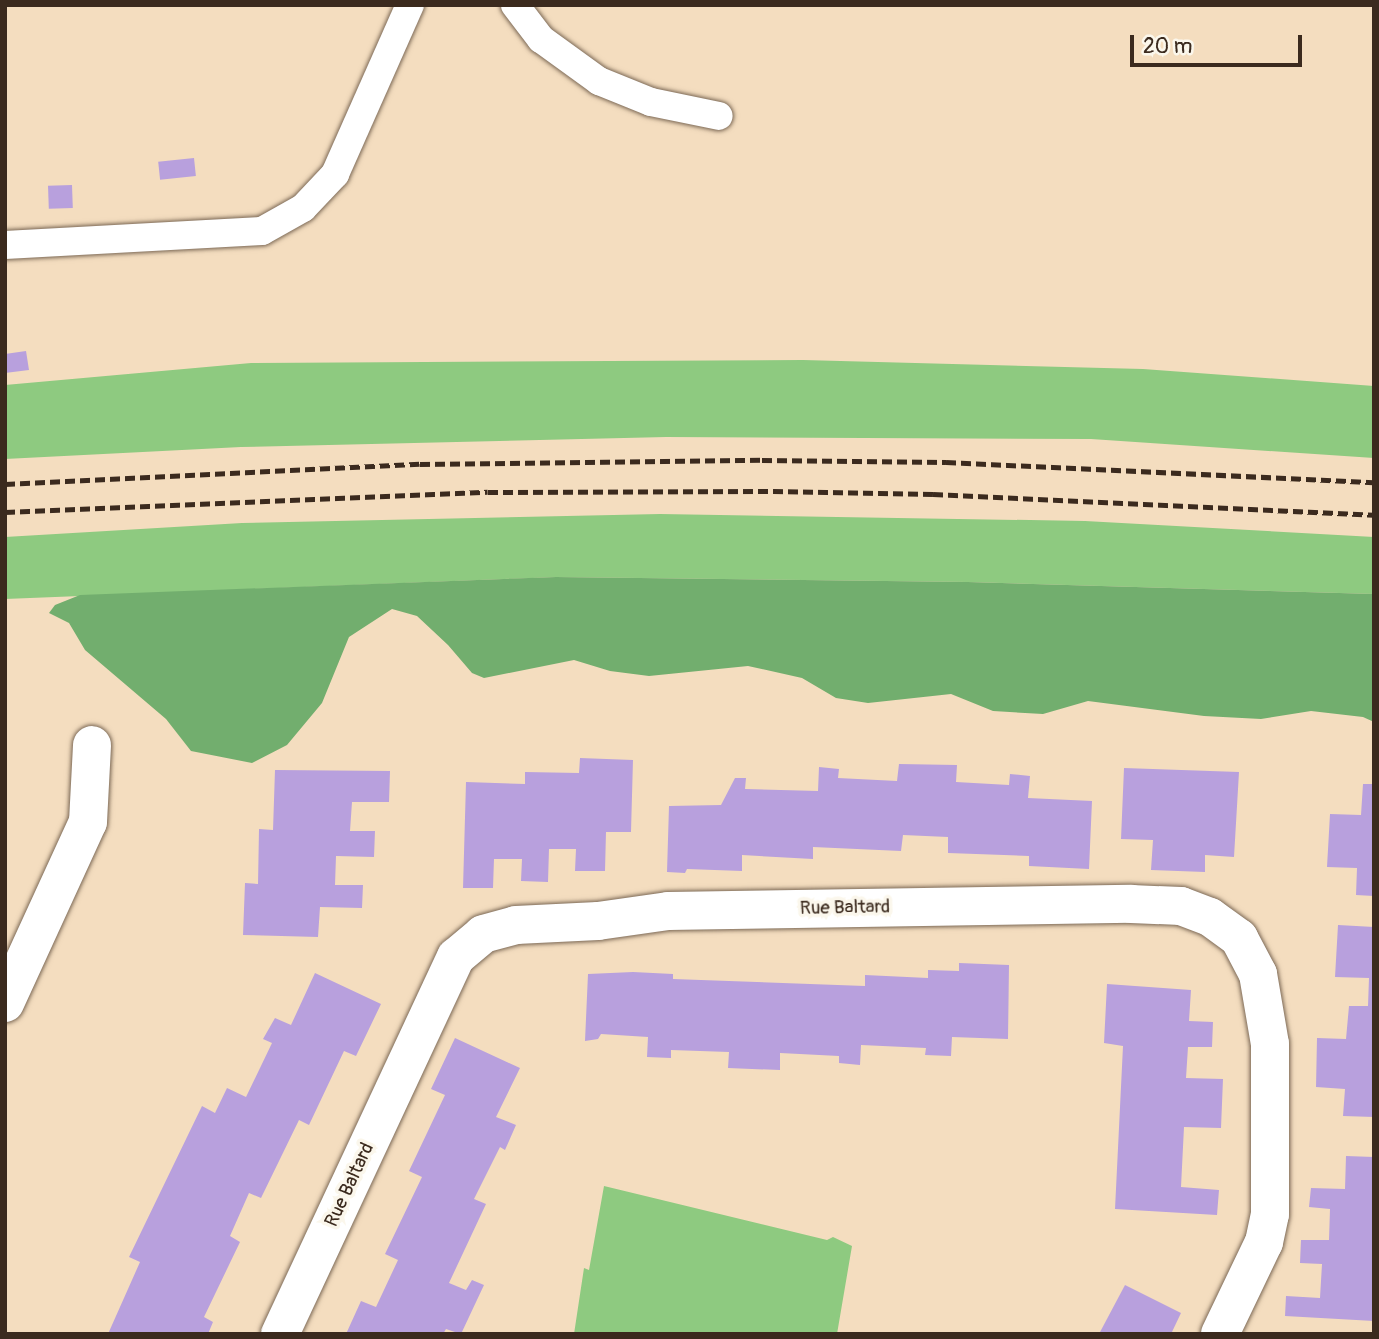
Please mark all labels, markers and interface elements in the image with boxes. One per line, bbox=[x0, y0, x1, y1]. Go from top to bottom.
scale bar bbox=[1134, 21, 1306, 65]
text: 20 m bbox=[1143, 33, 1192, 60]
street label: Rue Baltard bbox=[800, 896, 890, 920]
street label: Rue Baltard bbox=[321, 1139, 379, 1231]

